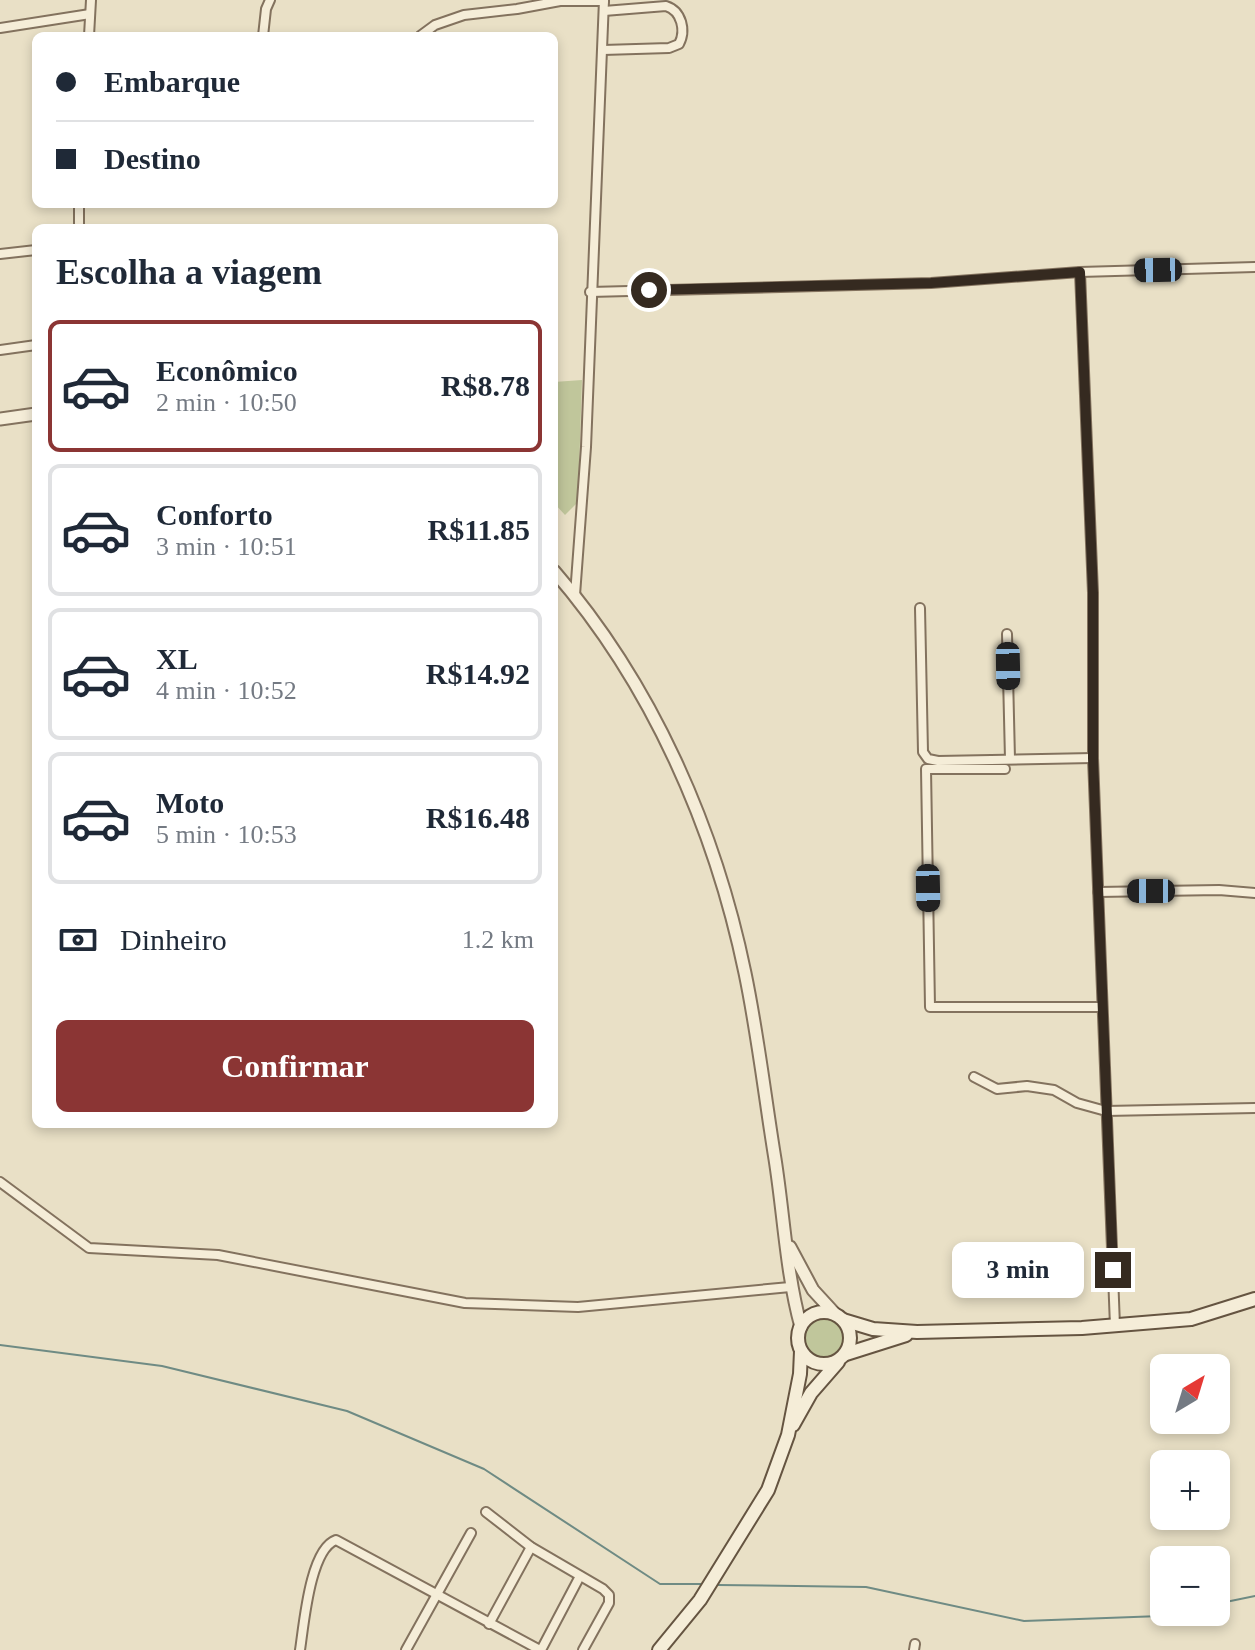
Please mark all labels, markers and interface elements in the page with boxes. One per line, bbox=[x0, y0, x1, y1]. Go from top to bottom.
text: Embarque bbox=[104, 65, 240, 98]
text: Destino bbox=[104, 142, 201, 175]
text: Escolha a viagem bbox=[56, 252, 322, 292]
car bbox=[1134, 258, 1182, 282]
route start bbox=[631, 272, 667, 308]
icon: car bbox=[60, 350, 132, 422]
text: Econômico bbox=[156, 354, 298, 387]
text: R$8.78 bbox=[441, 369, 530, 402]
text: 2 min · 10:50 bbox=[156, 388, 297, 417]
icon: car bbox=[60, 494, 132, 566]
text: Conforto bbox=[156, 498, 273, 531]
text: R$11.85 bbox=[427, 513, 530, 546]
text: 3 min · 10:51 bbox=[156, 532, 297, 561]
icon: car bbox=[60, 638, 132, 710]
text: XL bbox=[156, 642, 198, 675]
car bbox=[996, 642, 1020, 690]
text: R$14.92 bbox=[426, 657, 530, 690]
text: 4 min · 10:52 bbox=[156, 676, 297, 705]
icon: car bbox=[60, 782, 132, 854]
text: Moto bbox=[156, 786, 224, 819]
text: R$16.48 bbox=[426, 801, 530, 834]
text: 5 min · 10:53 bbox=[156, 820, 297, 849]
car bbox=[916, 864, 940, 912]
car bbox=[1127, 879, 1175, 903]
icon: cash bbox=[56, 918, 100, 962]
text: Dinheiro bbox=[120, 923, 227, 956]
text: 1.2 km bbox=[462, 925, 534, 954]
button: Confirmar bbox=[56, 1020, 534, 1112]
callout: 3 min bbox=[953, 1242, 1085, 1298]
route end bbox=[1095, 1252, 1131, 1288]
text: 3 min bbox=[987, 1255, 1049, 1284]
north arrow bbox=[1150, 1354, 1230, 1434]
map controls bbox=[1150, 1354, 1230, 1626]
button: + bbox=[1150, 1450, 1230, 1530]
button: − bbox=[1150, 1546, 1230, 1626]

